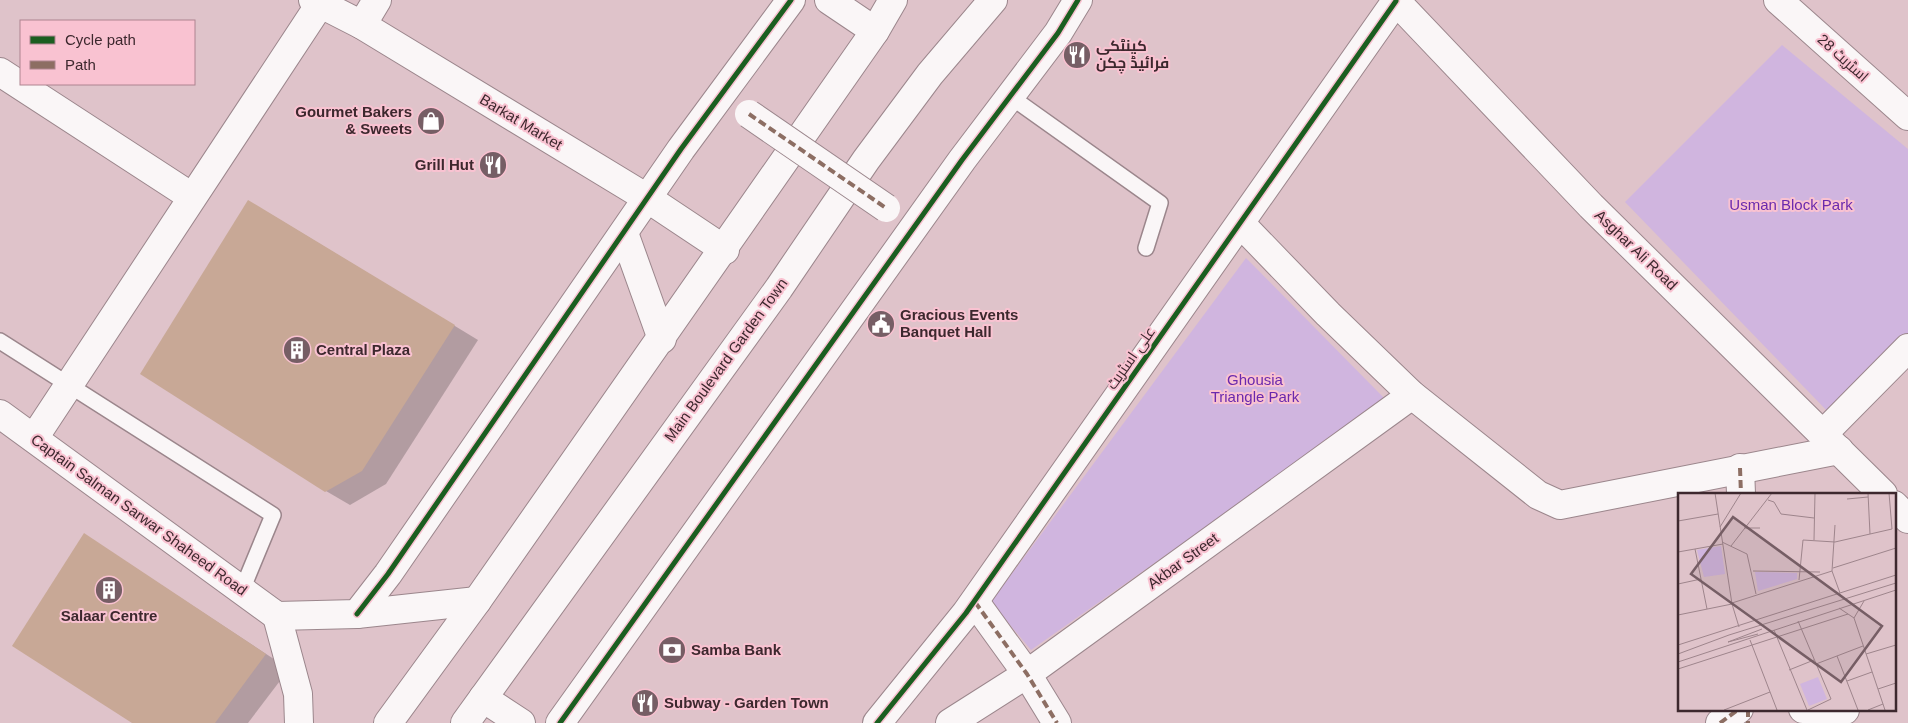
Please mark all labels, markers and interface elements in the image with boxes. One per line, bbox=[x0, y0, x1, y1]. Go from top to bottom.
legend bbox=[20, 20, 195, 85]
street label: اسٹریٹ 28 bbox=[1814, 30, 1872, 86]
text: Cycle path bbox=[65, 31, 136, 48]
place label: کینٹکی فرائیڈ چکن bbox=[1096, 37, 1169, 74]
restaurant icon: کینٹکی فرائیڈ چکن bbox=[1062, 40, 1092, 70]
text: Path bbox=[65, 56, 96, 73]
street label: Barkat Market bbox=[477, 90, 566, 153]
place label: Gourmet Bakers & Sweets bbox=[295, 103, 412, 137]
shop icon: Gourmet Bakers & Sweets bbox=[416, 106, 446, 136]
restaurant icon: Grill Hut bbox=[478, 150, 508, 180]
place label: Grill Hut bbox=[415, 156, 474, 173]
park label: Usman Block Park bbox=[1729, 196, 1853, 213]
street label: Asghar Ali Road bbox=[1592, 206, 1681, 293]
street label: Main Boulevard Garden Town bbox=[661, 275, 790, 445]
place label: Gracious Events Banquet Hall bbox=[900, 306, 1018, 340]
public building icon: Gracious Events Banquet Hall bbox=[866, 309, 896, 339]
street label: علی اسٹریٹ bbox=[1103, 323, 1160, 393]
building icon: Central Plaza bbox=[282, 335, 312, 365]
place label: Central Plaza bbox=[316, 341, 411, 358]
park label: Ghousia Triangle Park bbox=[1211, 371, 1300, 405]
street label: Captain Salman Sarwar Shaheed Road bbox=[28, 431, 251, 599]
inset map bbox=[1678, 493, 1896, 710]
street label: Akbar Street bbox=[1144, 529, 1222, 592]
building icon: Salaar Centre bbox=[94, 575, 124, 605]
place label: Salaar Centre bbox=[61, 607, 157, 624]
bank icon: Samba Bank bbox=[657, 635, 687, 665]
place label: Samba Bank bbox=[691, 641, 782, 658]
restaurant icon: Subway - Garden Town bbox=[630, 688, 660, 718]
place label: Subway - Garden Town bbox=[664, 694, 829, 711]

